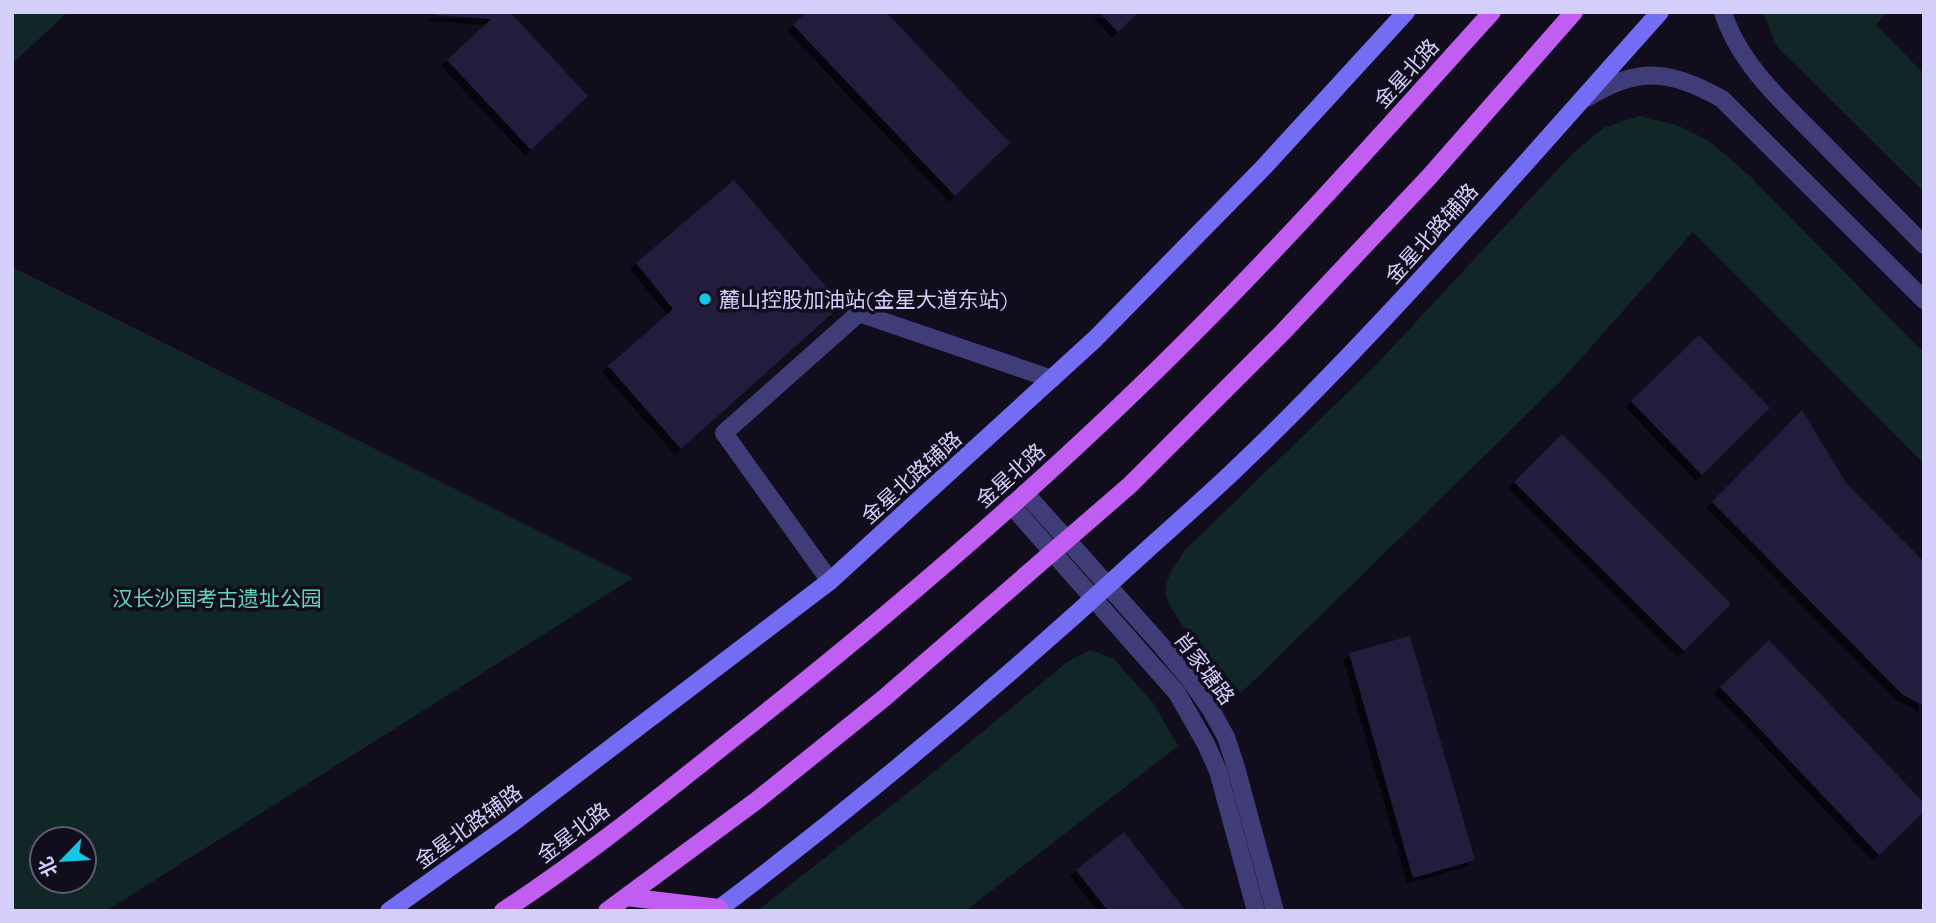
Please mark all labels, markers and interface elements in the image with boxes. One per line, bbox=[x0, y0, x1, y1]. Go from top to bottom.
street label: 金星北路 bbox=[1368, 33, 1444, 113]
street label: 金星北路辅路 bbox=[1379, 177, 1483, 289]
place label: 麓山控股加油站(金星大道东站) bbox=[719, 286, 1008, 312]
marker: 麓山控股加油站(金星大道东站) bbox=[697, 291, 713, 307]
street label: 金星北路辅路 bbox=[855, 425, 967, 529]
street label: 金星北路 bbox=[970, 437, 1050, 513]
park label: 汉长沙国考古遗址公园 bbox=[112, 585, 322, 611]
street label: 肖家塘路 bbox=[1169, 627, 1241, 709]
street label: 金星北路辅路 bbox=[409, 778, 527, 874]
street label: 金星北路 bbox=[532, 796, 614, 868]
north arrow bbox=[28, 825, 98, 895]
text: 北 bbox=[33, 853, 62, 881]

